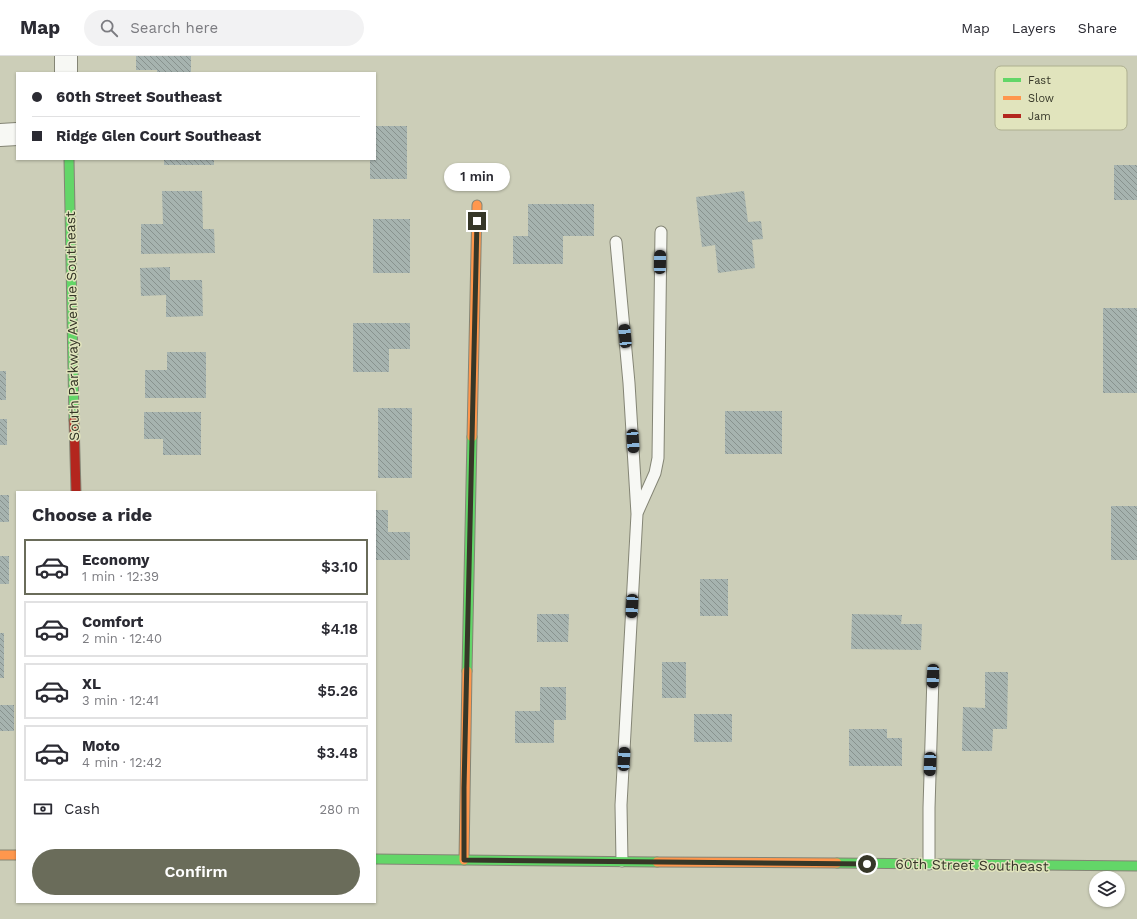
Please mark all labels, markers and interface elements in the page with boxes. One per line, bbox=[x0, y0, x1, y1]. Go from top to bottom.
search box bbox=[84, 10, 364, 46]
text: Map bbox=[20, 16, 60, 39]
icon: search bbox=[98, 17, 120, 39]
text: Search here bbox=[130, 19, 218, 37]
text: Map bbox=[961, 20, 990, 36]
text: Layers bbox=[1012, 20, 1056, 36]
text: Share bbox=[1078, 20, 1117, 36]
legend bbox=[995, 66, 1127, 130]
text: Fast bbox=[1028, 74, 1051, 87]
text: 60th Street Southeast bbox=[56, 88, 222, 106]
text: Slow bbox=[1028, 92, 1054, 105]
text: Jam bbox=[1028, 110, 1051, 123]
text: Ridge Glen Court Southeast bbox=[56, 127, 261, 145]
callout: 1 min bbox=[444, 163, 510, 191]
text: 1 min bbox=[460, 169, 494, 184]
street label: South Parkway Avenue Southeast bbox=[62, 211, 82, 441]
route end bbox=[468, 212, 486, 230]
car bbox=[654, 250, 666, 274]
car bbox=[618, 324, 632, 348]
car bbox=[626, 429, 640, 453]
text: Choose a ride bbox=[32, 504, 152, 525]
icon: car bbox=[34, 549, 70, 585]
text: Economy bbox=[82, 551, 149, 569]
text: $3.10 bbox=[321, 558, 358, 576]
text: 1 min · 12:39 bbox=[82, 569, 159, 584]
car bbox=[625, 594, 639, 618]
icon: car bbox=[34, 611, 70, 647]
text: Comfort bbox=[82, 613, 143, 631]
text: $4.18 bbox=[321, 620, 358, 638]
text: 2 min · 12:40 bbox=[82, 631, 162, 646]
car bbox=[927, 664, 939, 688]
icon: car bbox=[34, 673, 70, 709]
text: XL bbox=[82, 675, 101, 693]
text: $5.26 bbox=[317, 682, 358, 700]
text: 3 min · 12:41 bbox=[82, 693, 159, 708]
icon: car bbox=[34, 735, 70, 771]
text: Moto bbox=[82, 737, 120, 755]
text: $3.48 bbox=[317, 744, 358, 762]
car bbox=[617, 747, 631, 771]
car bbox=[924, 752, 936, 776]
text: 4 min · 12:42 bbox=[82, 755, 162, 770]
icon: cash bbox=[32, 798, 54, 820]
text: Cash bbox=[64, 800, 100, 818]
text: 280 m bbox=[320, 802, 360, 817]
button: Confirm bbox=[32, 849, 360, 895]
route start bbox=[858, 855, 876, 873]
street label: 60th Street Southeast bbox=[895, 856, 1049, 874]
map controls bbox=[1089, 871, 1125, 907]
button: layers bbox=[1089, 871, 1125, 907]

